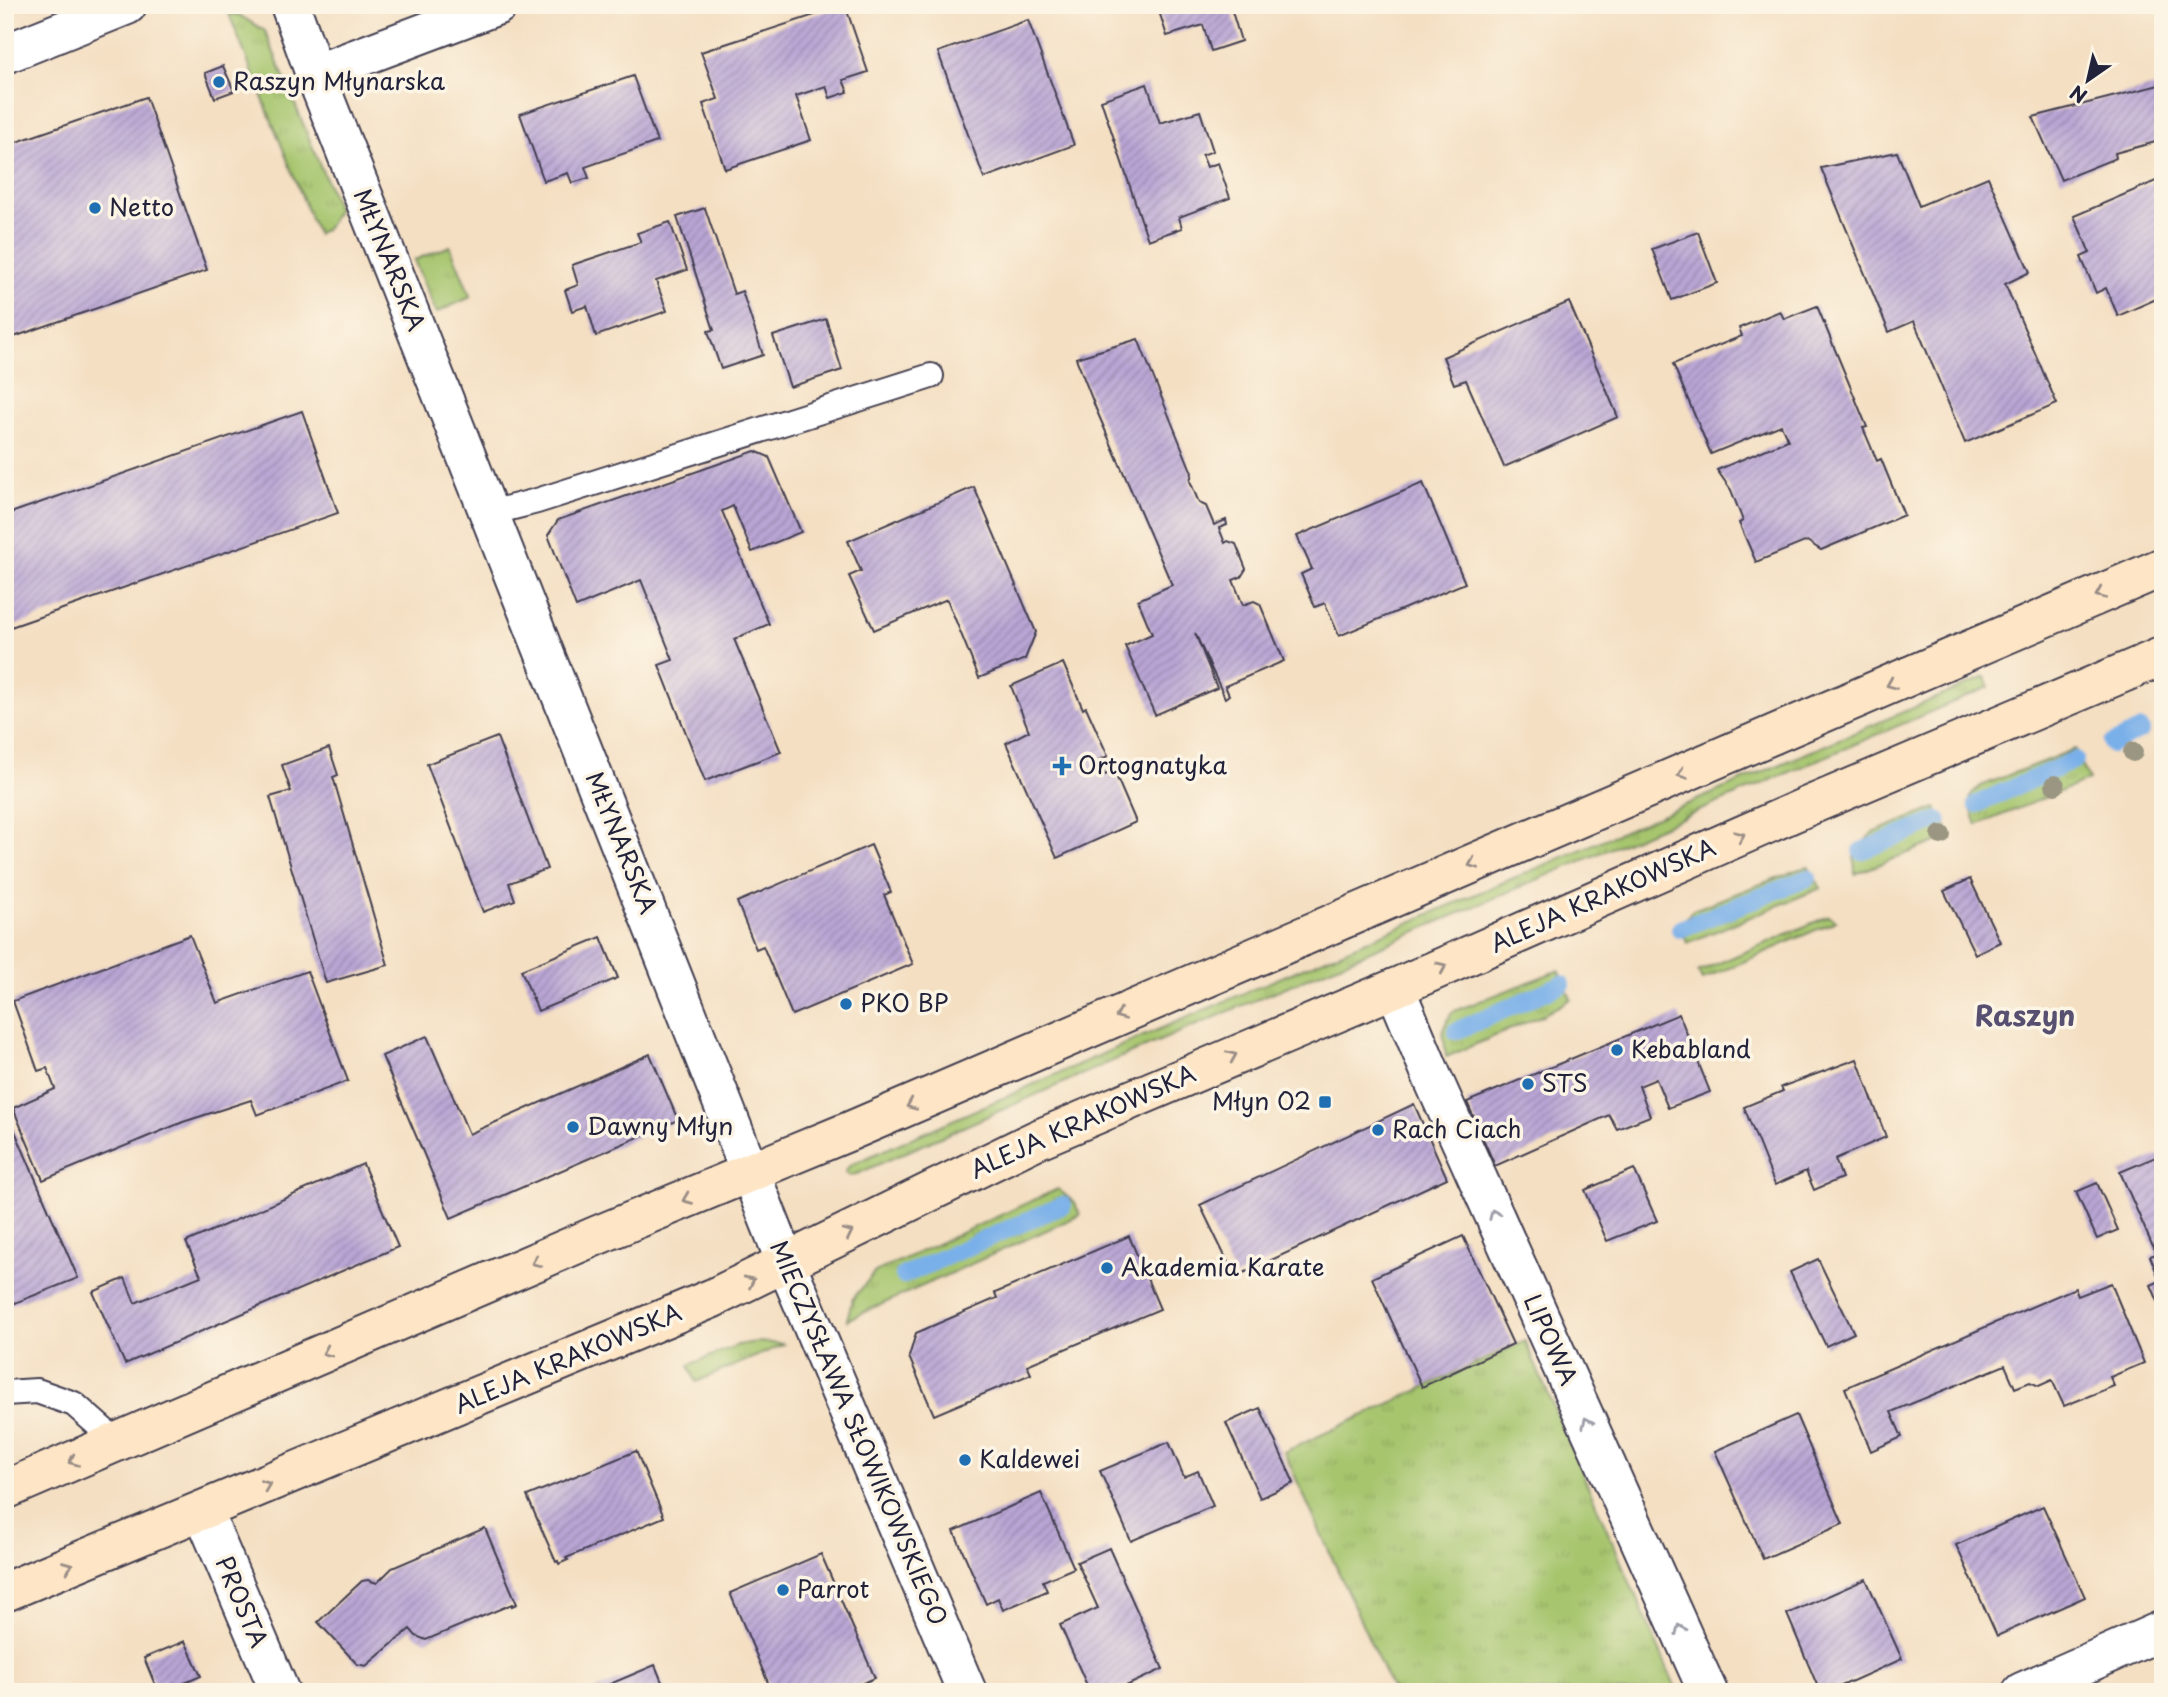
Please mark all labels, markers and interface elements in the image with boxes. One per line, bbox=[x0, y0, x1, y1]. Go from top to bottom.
north arrow bbox=[2052, 46, 2122, 116]
place label: Raszyn Młynarska bbox=[233, 62, 445, 98]
marker: Raszyn Młynarska bbox=[211, 74, 227, 90]
text: N bbox=[2064, 79, 2092, 111]
street label: MŁYNARSKA bbox=[346, 183, 436, 336]
place label: Netto bbox=[109, 188, 174, 224]
marker: Netto bbox=[87, 200, 103, 216]
one-way arrow bbox=[2095, 586, 2107, 600]
one-way arrow bbox=[1886, 676, 1898, 690]
place label: Ortognatyka bbox=[1078, 746, 1227, 782]
marker: Ortognatyka bbox=[1052, 756, 1072, 776]
street label: MŁYNARSKA bbox=[578, 766, 668, 919]
one-way arrow bbox=[1677, 766, 1689, 780]
street label: ALEJA KRAKOWSKA bbox=[1483, 828, 1721, 960]
one-way arrow bbox=[1733, 830, 1745, 844]
one-way arrow bbox=[1468, 856, 1480, 870]
one-way arrow bbox=[1435, 961, 1447, 975]
place label: PKO BP bbox=[860, 984, 949, 1020]
district label: Raszyn bbox=[1975, 993, 2075, 1036]
marker: PKO BP bbox=[838, 996, 854, 1012]
one-way arrow bbox=[1115, 1007, 1127, 1021]
place label: Kebabland bbox=[1631, 1030, 1751, 1066]
marker: Kebabland bbox=[1609, 1042, 1625, 1058]
one-way arrow bbox=[1226, 1051, 1238, 1065]
street label: ALEJA KRAKOWSKA bbox=[963, 1054, 1201, 1186]
place label: STS bbox=[1542, 1064, 1588, 1100]
marker: STS bbox=[1520, 1076, 1536, 1092]
place label: Młyn 02 bbox=[1212, 1082, 1311, 1118]
marker: Młyn 02 bbox=[1317, 1094, 1333, 1110]
one-way arrow bbox=[906, 1097, 918, 1111]
place label: Dawny Młyn bbox=[587, 1107, 733, 1143]
place label: Rach Ciach bbox=[1392, 1110, 1522, 1146]
marker: Dawny Młyn bbox=[565, 1119, 581, 1135]
marker: Rach Ciach bbox=[1370, 1122, 1386, 1138]
one-way arrow bbox=[682, 1191, 694, 1205]
one-way arrow bbox=[1488, 1209, 1502, 1222]
one-way arrow bbox=[841, 1227, 853, 1241]
street label: MIECZYSŁAWA SŁOWIKOWSKIEGO bbox=[762, 1234, 957, 1630]
place label: Akademia Karate bbox=[1121, 1248, 1325, 1284]
one-way arrow bbox=[530, 1254, 543, 1268]
marker: Akademia Karate bbox=[1099, 1260, 1115, 1276]
one-way arrow bbox=[743, 1275, 755, 1289]
street label: LIPOWA bbox=[1516, 1288, 1588, 1391]
street label: ALEJA KRAKOWSKA bbox=[448, 1293, 686, 1421]
one-way arrow bbox=[321, 1344, 334, 1358]
one-way arrow bbox=[1581, 1417, 1595, 1429]
place label: Kaldewei bbox=[979, 1440, 1080, 1476]
marker: Kaldewei bbox=[957, 1452, 973, 1468]
one-way arrow bbox=[67, 1453, 80, 1467]
one-way arrow bbox=[259, 1479, 272, 1493]
street label: PROSTA bbox=[207, 1550, 278, 1653]
one-way arrow bbox=[62, 1561, 74, 1575]
place label: Parrot bbox=[797, 1570, 870, 1606]
marker: Parrot bbox=[775, 1582, 791, 1598]
one-way arrow bbox=[1674, 1624, 1688, 1637]

